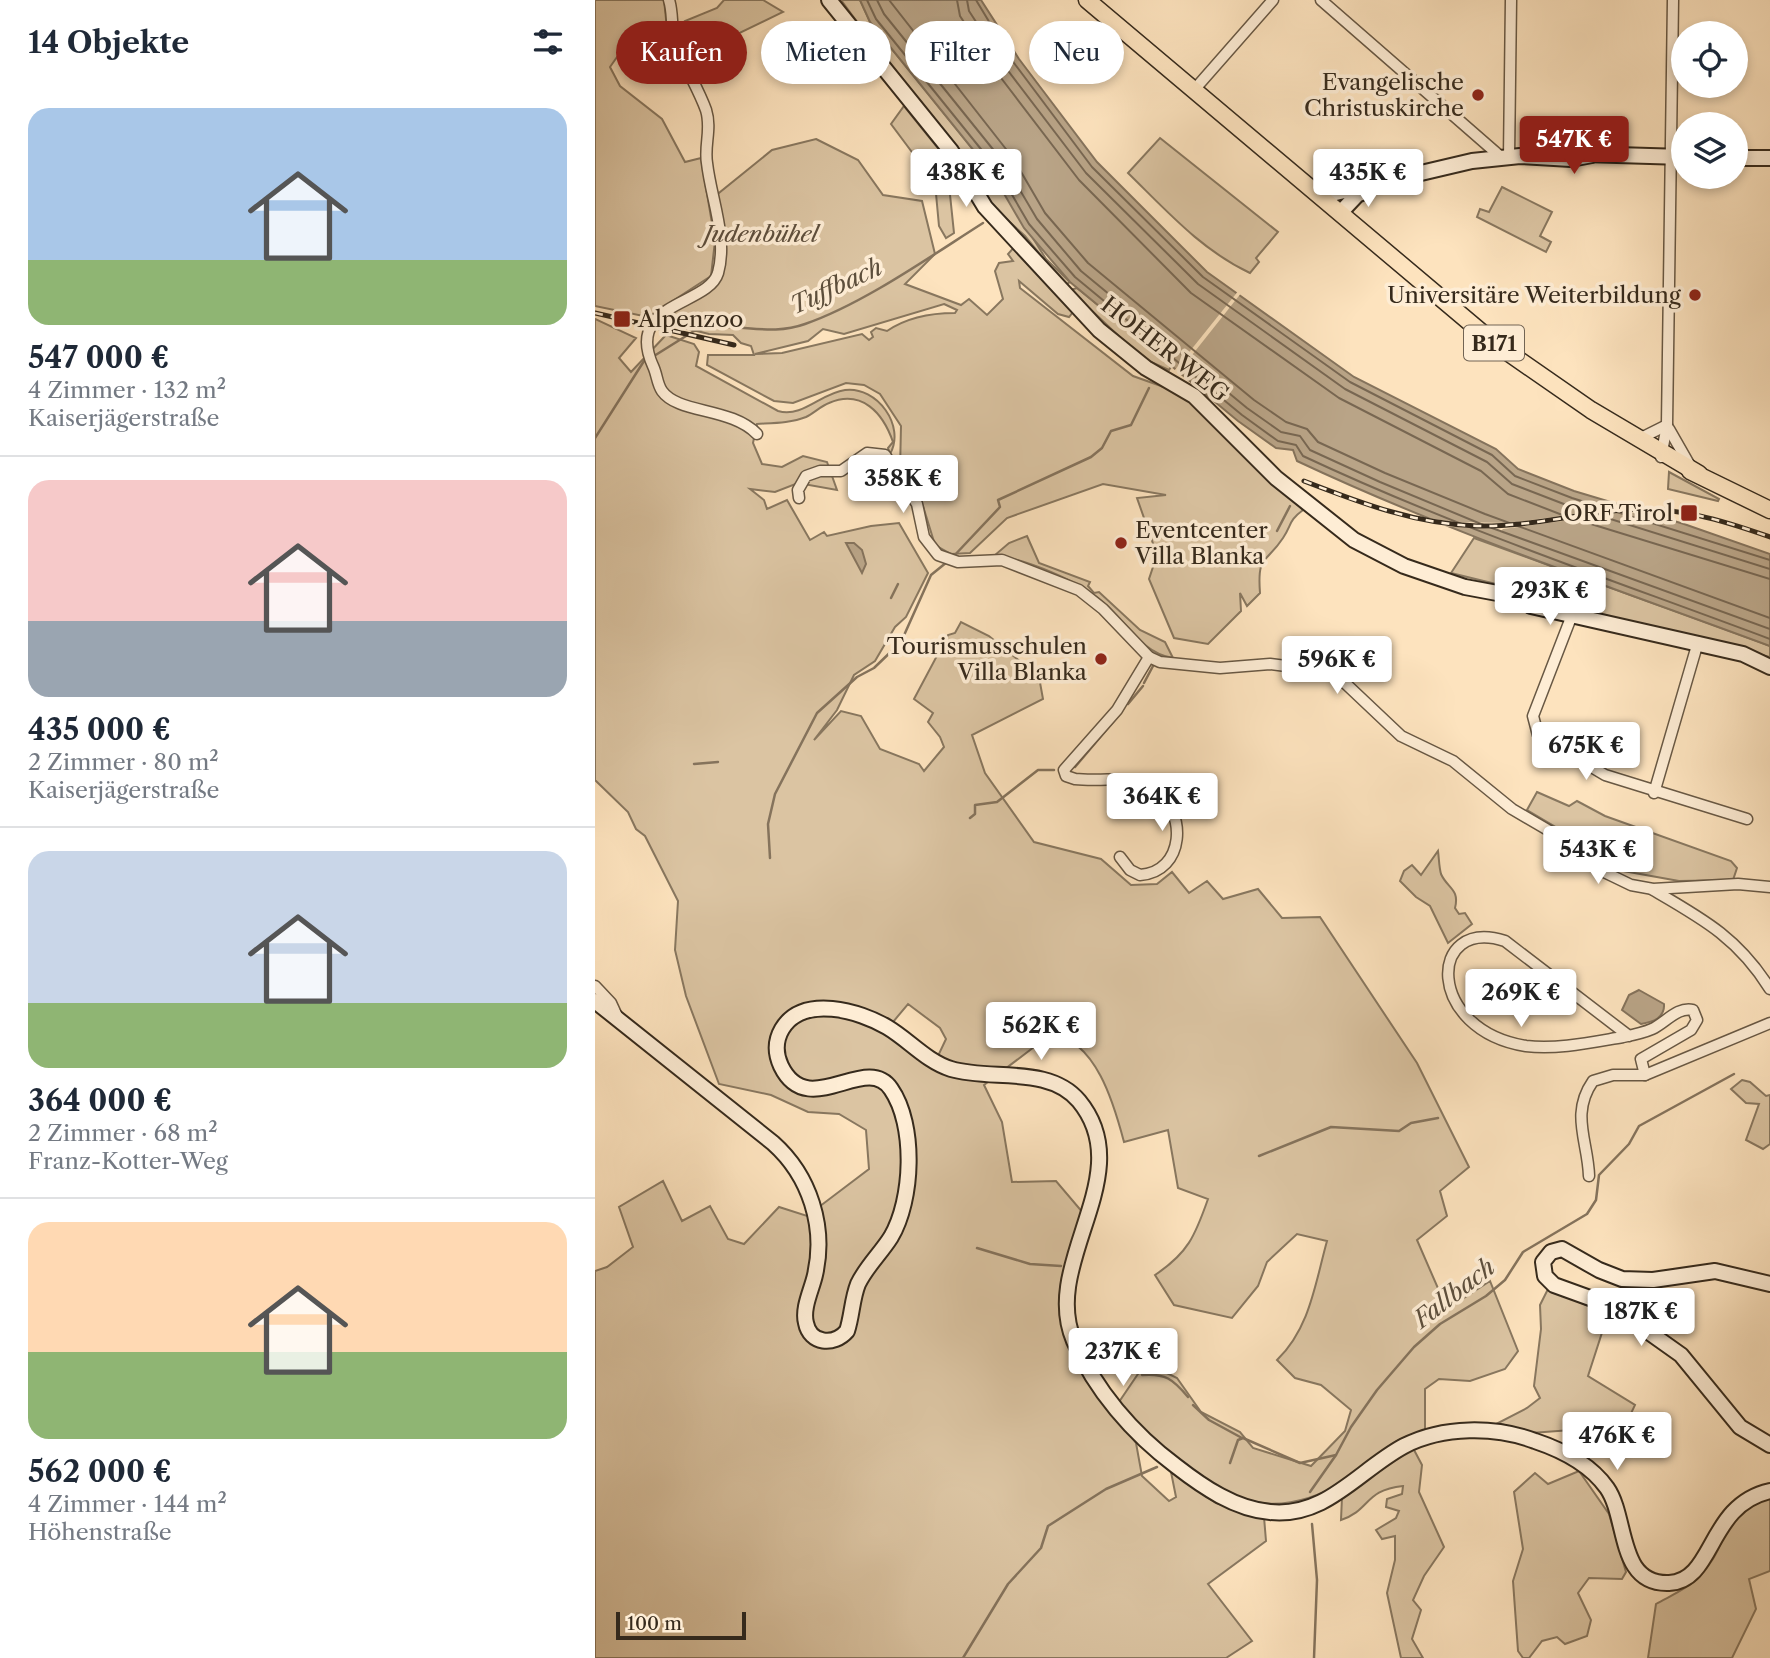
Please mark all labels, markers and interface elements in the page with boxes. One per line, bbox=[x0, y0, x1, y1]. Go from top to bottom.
chip: Kaufen bbox=[616, 21, 747, 84]
chip: Mieten bbox=[761, 21, 891, 84]
chip: Filter bbox=[905, 21, 1015, 84]
chip: Neu bbox=[1029, 21, 1124, 84]
map controls bbox=[1671, 21, 1748, 189]
button: locate bbox=[1671, 21, 1748, 98]
icon: filters bbox=[529, 23, 567, 61]
text: 14 Objekte bbox=[28, 24, 189, 61]
place label: Evangelische Christuskirche bbox=[1304, 68, 1464, 122]
marker: Evangelische Christuskirche bbox=[1470, 87, 1486, 103]
button: layers bbox=[1671, 112, 1748, 189]
pin: 547K € bbox=[1517, 116, 1631, 176]
text: 547K € bbox=[1536, 125, 1612, 153]
pin: 438K € bbox=[909, 150, 1023, 209]
pin: 435K € bbox=[1311, 150, 1425, 209]
icon: home bbox=[235, 153, 361, 279]
text: 438K € bbox=[927, 158, 1006, 186]
text: 435K € bbox=[1329, 158, 1407, 186]
park label: Judenbühel bbox=[696, 220, 821, 248]
water label: Tuffbach bbox=[785, 252, 887, 320]
place label: Universitäre Weiterbildung bbox=[1387, 281, 1682, 309]
marker: Universitäre Weiterbildung bbox=[1687, 287, 1703, 303]
street label: HOHER WEG bbox=[1095, 290, 1235, 408]
place label: Alpenzoo bbox=[637, 305, 743, 333]
marker: Alpenzoo bbox=[612, 309, 632, 329]
road number: B171 bbox=[1464, 326, 1524, 360]
text: 547 000 € bbox=[28, 339, 169, 376]
text: 4 Zimmer · 132 m² bbox=[28, 376, 226, 404]
text: Kaiserjägerstraße bbox=[28, 404, 219, 432]
pin: 358K € bbox=[846, 456, 960, 515]
text: 358K € bbox=[864, 464, 942, 492]
place label: ORF Tirol bbox=[1563, 499, 1673, 527]
marker: ORF Tirol bbox=[1679, 503, 1699, 523]
place label: Eventcenter Villa Blanka bbox=[1134, 516, 1268, 570]
icon: home bbox=[235, 525, 361, 651]
marker: Eventcenter Villa Blanka bbox=[1113, 535, 1129, 551]
pin: 293K € bbox=[1493, 568, 1607, 627]
text: 293K € bbox=[1511, 576, 1589, 604]
place label: Tourismusschulen Villa Blanka bbox=[887, 632, 1088, 686]
pin: 596K € bbox=[1280, 636, 1394, 696]
text: 596K € bbox=[1298, 645, 1376, 673]
marker: Tourismusschulen Villa Blanka bbox=[1093, 651, 1109, 667]
text: 435 000 € bbox=[28, 711, 171, 748]
pin: 675K € bbox=[1529, 722, 1643, 782]
text: 675K € bbox=[1548, 731, 1624, 759]
text: 2 Zimmer · 80 m² bbox=[28, 748, 219, 776]
pin: 364K € bbox=[1105, 774, 1219, 833]
text: Kaiserjägerstraße bbox=[28, 776, 219, 804]
text: 364K € bbox=[1123, 782, 1201, 810]
pin: 543K € bbox=[1541, 826, 1655, 886]
text: 543K € bbox=[1559, 835, 1637, 863]
icon: home bbox=[235, 896, 361, 1022]
pin: 269K € bbox=[1464, 970, 1578, 1029]
text: 269K € bbox=[1481, 978, 1561, 1006]
pin: 562K € bbox=[984, 1002, 1098, 1062]
text: 562K € bbox=[1002, 1011, 1080, 1039]
text: 364 000 € bbox=[28, 1082, 172, 1119]
text: 2 Zimmer · 68 m² bbox=[28, 1119, 218, 1147]
text: Franz-Kotter-Weg bbox=[28, 1147, 228, 1175]
water label: Fallbach bbox=[1406, 1252, 1500, 1335]
icon: home bbox=[235, 1267, 361, 1393]
pin: 187K € bbox=[1584, 1288, 1698, 1348]
text: 187K € bbox=[1604, 1297, 1678, 1325]
pin: 237K € bbox=[1066, 1328, 1180, 1388]
text: 237K € bbox=[1085, 1337, 1161, 1365]
pin: 476K € bbox=[1560, 1412, 1674, 1472]
text: 476K € bbox=[1578, 1421, 1656, 1449]
text: 562 000 € bbox=[28, 1453, 172, 1490]
text: 4 Zimmer · 144 m² bbox=[28, 1490, 227, 1518]
text: Höhenstraße bbox=[28, 1518, 172, 1546]
scale bar bbox=[616, 1609, 745, 1641]
text: 100 m bbox=[627, 1612, 682, 1635]

